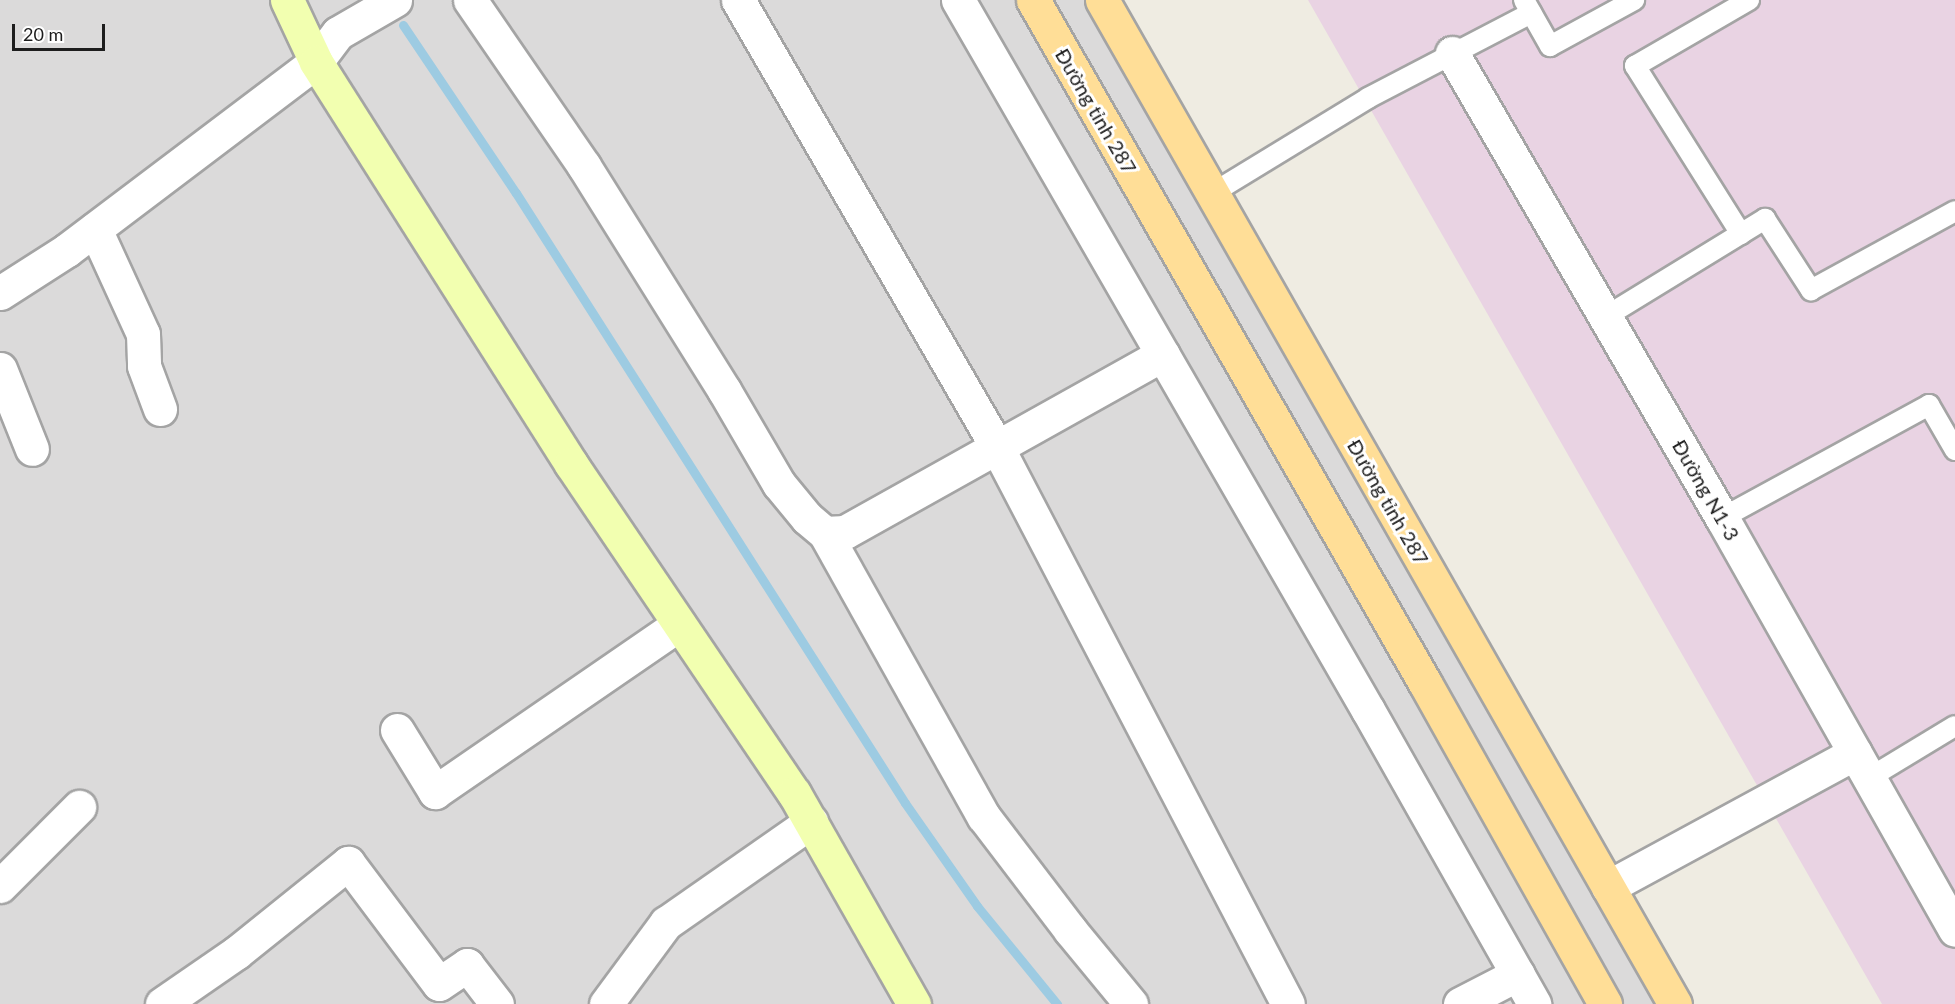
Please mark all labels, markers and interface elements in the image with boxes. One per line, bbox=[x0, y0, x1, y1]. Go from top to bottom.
scale bar bbox=[15, 12, 108, 50]
text: 20 m bbox=[23, 23, 63, 45]
street label: Đường tỉnh 287 bbox=[1050, 44, 1142, 178]
street label: Đường tỉnh 287 bbox=[1342, 435, 1434, 569]
street label: Đường N1-3 bbox=[1667, 435, 1745, 545]

